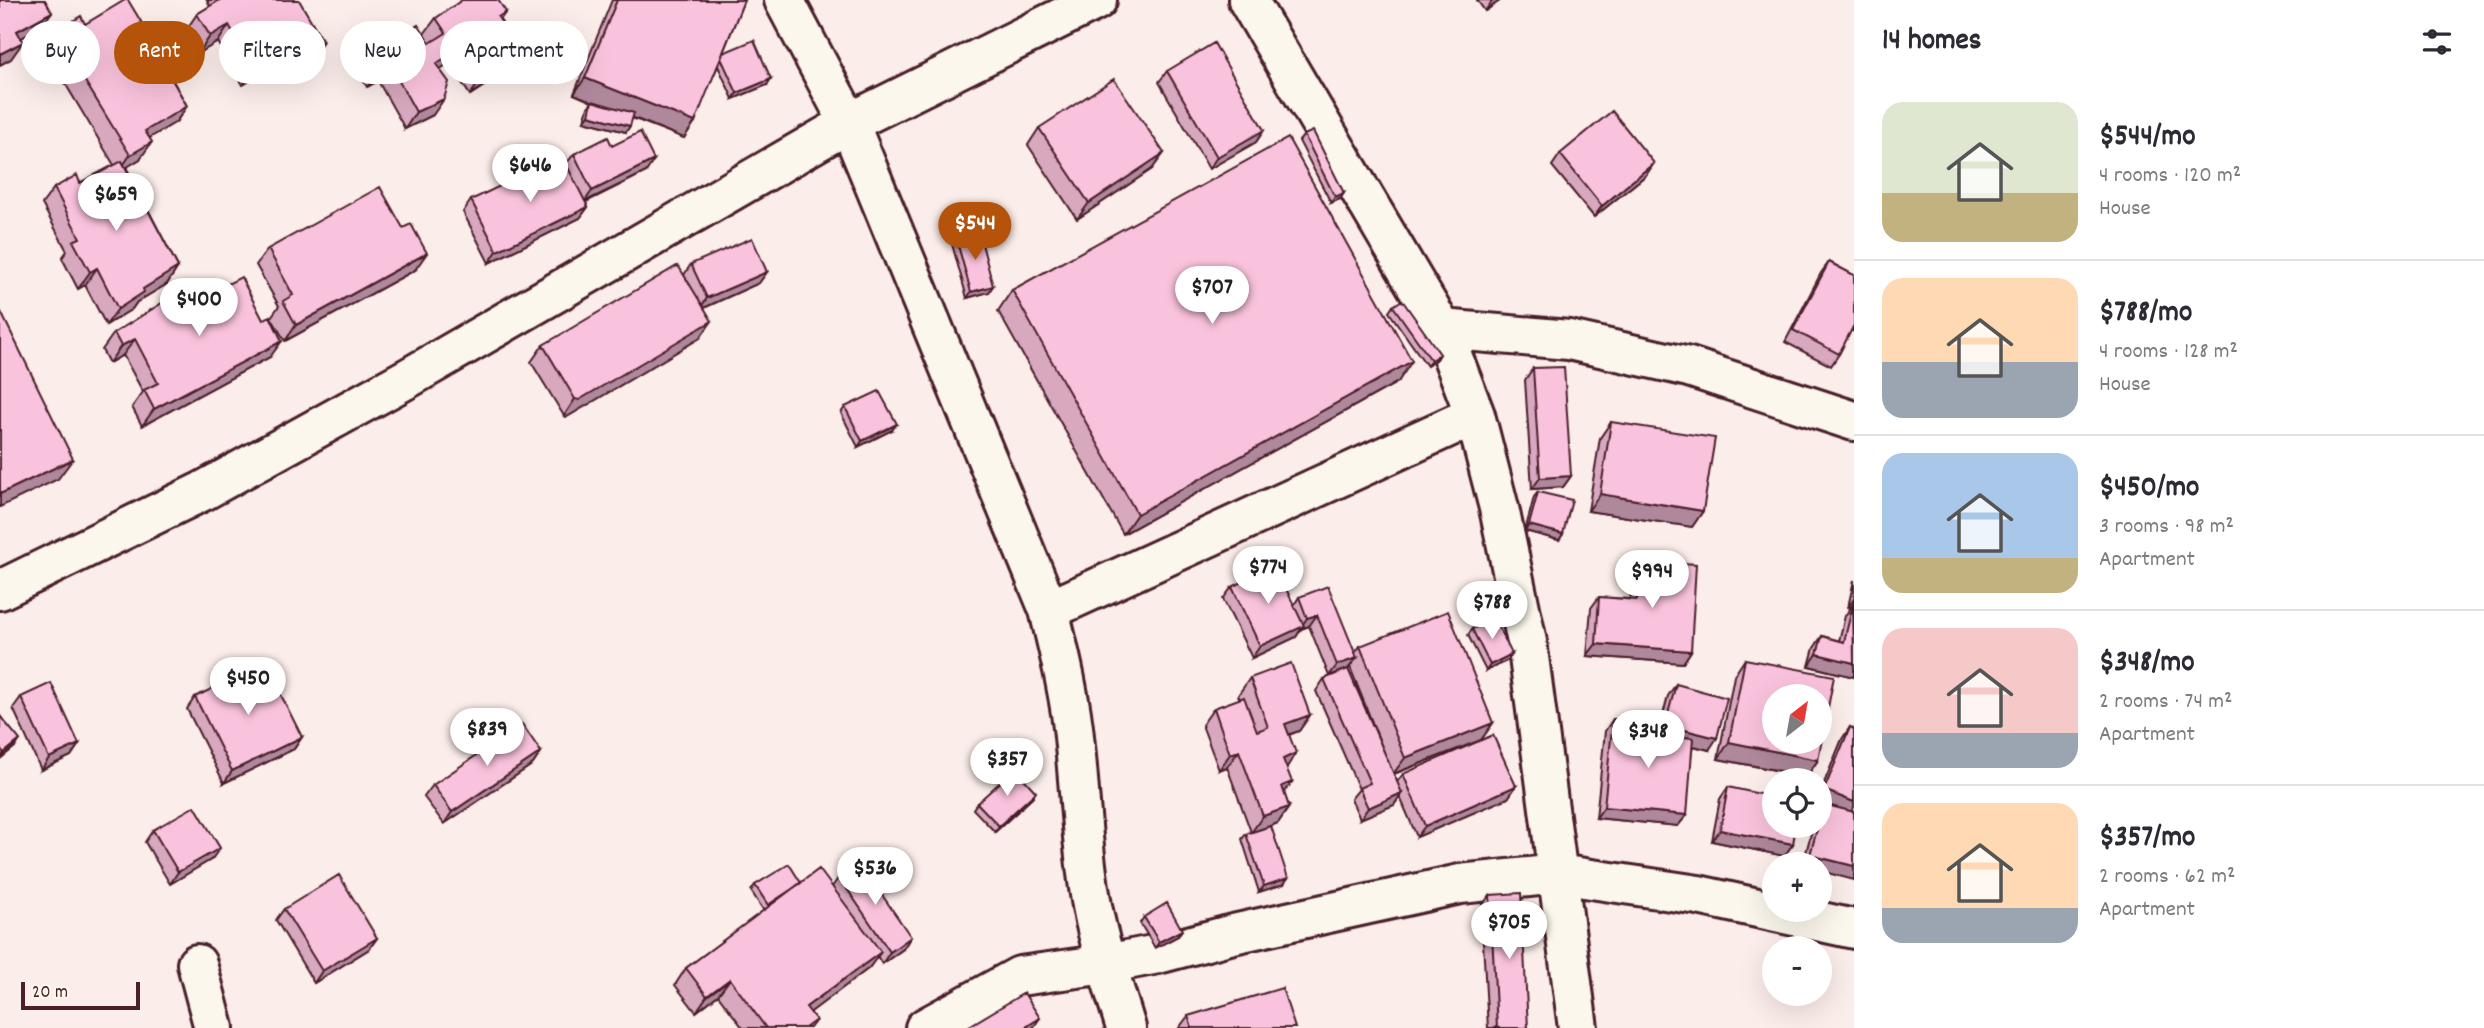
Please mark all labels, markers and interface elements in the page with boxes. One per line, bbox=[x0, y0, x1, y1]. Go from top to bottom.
chip: Buy bbox=[21, 21, 100, 84]
chip: Rent bbox=[114, 21, 205, 84]
chip: Filters bbox=[219, 21, 326, 84]
chip: New bbox=[340, 21, 426, 84]
chip: Apartment bbox=[440, 21, 588, 84]
text: 14 homes bbox=[1882, 21, 1981, 64]
icon: filters bbox=[2418, 23, 2456, 61]
text: $544/mo bbox=[2099, 117, 2196, 160]
icon: home bbox=[1938, 130, 2022, 214]
pin: $646 bbox=[489, 144, 571, 204]
text: $646 bbox=[508, 150, 552, 183]
text: 4 rooms · 120 m² bbox=[2099, 160, 2241, 193]
pin: $659 bbox=[75, 174, 157, 233]
text: $659 bbox=[94, 179, 138, 212]
text: House bbox=[2099, 193, 2151, 226]
pin: $544 bbox=[934, 202, 1016, 262]
text: $544 bbox=[954, 208, 996, 241]
pin: $707 bbox=[1171, 266, 1253, 326]
text: $707 bbox=[1191, 272, 1233, 305]
pin: $400 bbox=[158, 278, 240, 338]
text: $400 bbox=[176, 284, 222, 317]
text: $788/mo bbox=[2099, 293, 2192, 336]
icon: home bbox=[1938, 306, 2022, 390]
text: 4 rooms · 128 m² bbox=[2099, 336, 2238, 369]
text: House bbox=[2099, 369, 2151, 402]
text: $450/mo bbox=[2099, 468, 2199, 511]
icon: home bbox=[1938, 481, 2022, 565]
text: 3 rooms · 98 m² bbox=[2099, 511, 2234, 544]
text: Apartment bbox=[2099, 544, 2195, 577]
pin: $774 bbox=[1227, 546, 1309, 606]
pin: $994 bbox=[1611, 550, 1693, 610]
text: $774 bbox=[1249, 552, 1287, 585]
text: $994 bbox=[1631, 556, 1673, 589]
pin: $788 bbox=[1451, 582, 1533, 641]
text: $788 bbox=[1473, 587, 1511, 620]
text: $348/mo bbox=[2099, 643, 2195, 686]
icon: home bbox=[1938, 656, 2022, 740]
pin: $450 bbox=[207, 658, 289, 717]
text: $450 bbox=[226, 663, 270, 696]
north arrow bbox=[1762, 684, 1832, 754]
map controls bbox=[1762, 684, 1832, 1006]
text: 2 rooms · 74 m² bbox=[2099, 686, 2232, 719]
pin: $839 bbox=[446, 708, 528, 768]
pin: $348 bbox=[1607, 710, 1689, 770]
text: $839 bbox=[466, 714, 508, 747]
text: $348 bbox=[1628, 716, 1668, 749]
text: Apartment bbox=[2099, 719, 2195, 752]
pin: $357 bbox=[966, 738, 1048, 798]
text: $357 bbox=[986, 744, 1028, 777]
button: locate bbox=[1762, 768, 1832, 838]
text: $357/mo bbox=[2099, 818, 2195, 861]
icon: home bbox=[1938, 831, 2022, 915]
pin: $536 bbox=[834, 848, 916, 907]
button: + bbox=[1762, 852, 1832, 922]
text: $536 bbox=[853, 853, 897, 886]
text: 2 rooms · 62 m² bbox=[2099, 861, 2235, 894]
text: Apartment bbox=[2099, 894, 2195, 927]
pin: $705 bbox=[1468, 902, 1550, 961]
text: $705 bbox=[1487, 907, 1531, 940]
button: − bbox=[1762, 936, 1832, 1006]
scale bar bbox=[21, 979, 140, 1011]
text: 20 m bbox=[32, 980, 68, 1007]

